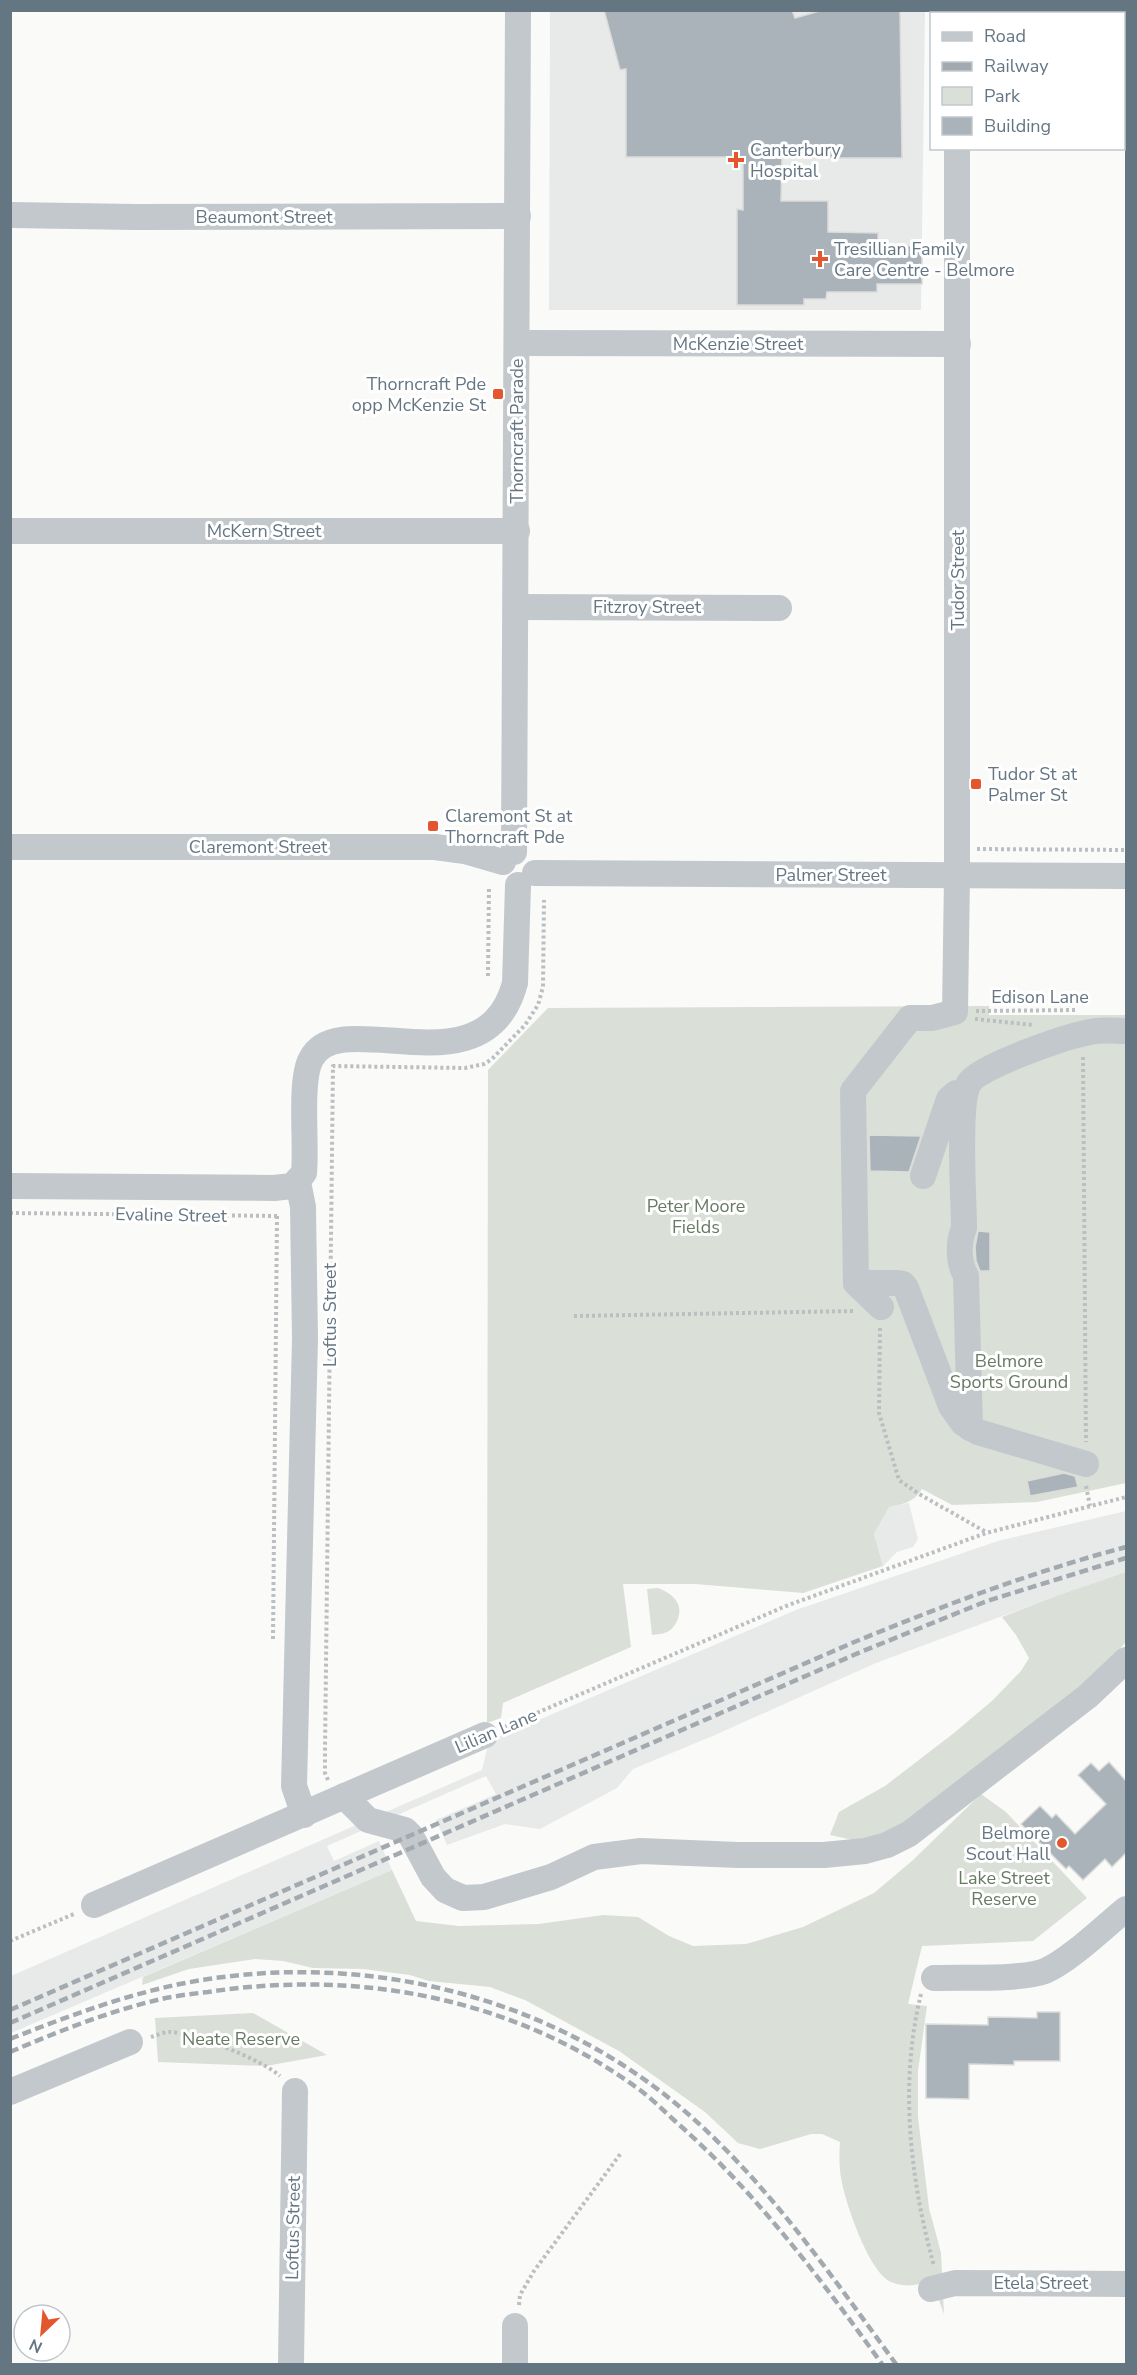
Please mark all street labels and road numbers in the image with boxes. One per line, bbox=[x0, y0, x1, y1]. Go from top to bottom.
street label: Beaumont Street bbox=[195, 205, 333, 229]
street label: McKenzie Street bbox=[673, 332, 804, 356]
street label: Thorncraft Parade bbox=[505, 359, 529, 503]
street label: McKern Street bbox=[207, 519, 322, 543]
street label: Tudor Street bbox=[946, 529, 970, 630]
street label: Fitzroy Street bbox=[593, 595, 702, 619]
street label: Claremont Street bbox=[189, 835, 328, 859]
street label: Palmer Street bbox=[776, 863, 887, 887]
street label: Edison Lane bbox=[991, 985, 1089, 1009]
street label: Evaline Street bbox=[115, 1202, 228, 1228]
street label: Loftus Street bbox=[318, 1262, 342, 1367]
street label: Lilian Lane bbox=[451, 1703, 541, 1759]
street label: Loftus Street bbox=[280, 2175, 306, 2280]
street label: Etela Street bbox=[994, 2271, 1089, 2295]

